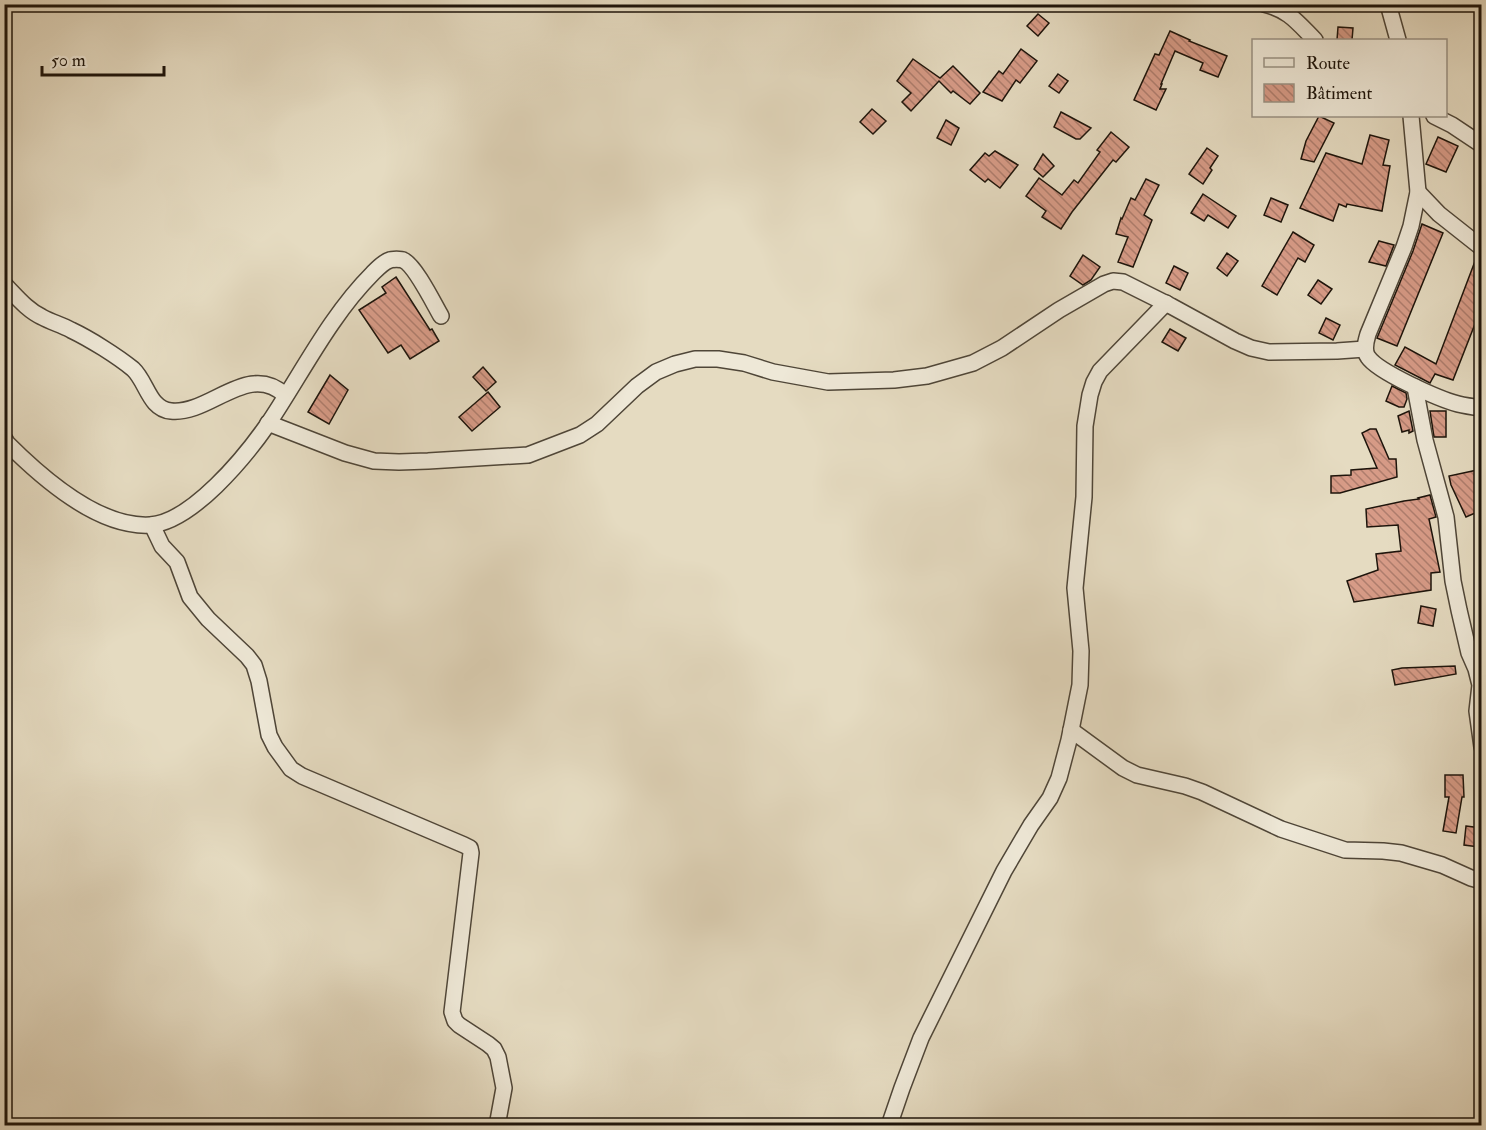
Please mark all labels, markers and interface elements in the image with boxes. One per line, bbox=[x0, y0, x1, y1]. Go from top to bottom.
scale bar bbox=[42, 39, 164, 77]
legend bbox=[1252, 39, 1447, 117]
text: 50 m bbox=[51, 49, 86, 72]
text: Route bbox=[1306, 52, 1350, 75]
text: Bâtiment bbox=[1306, 82, 1372, 105]

